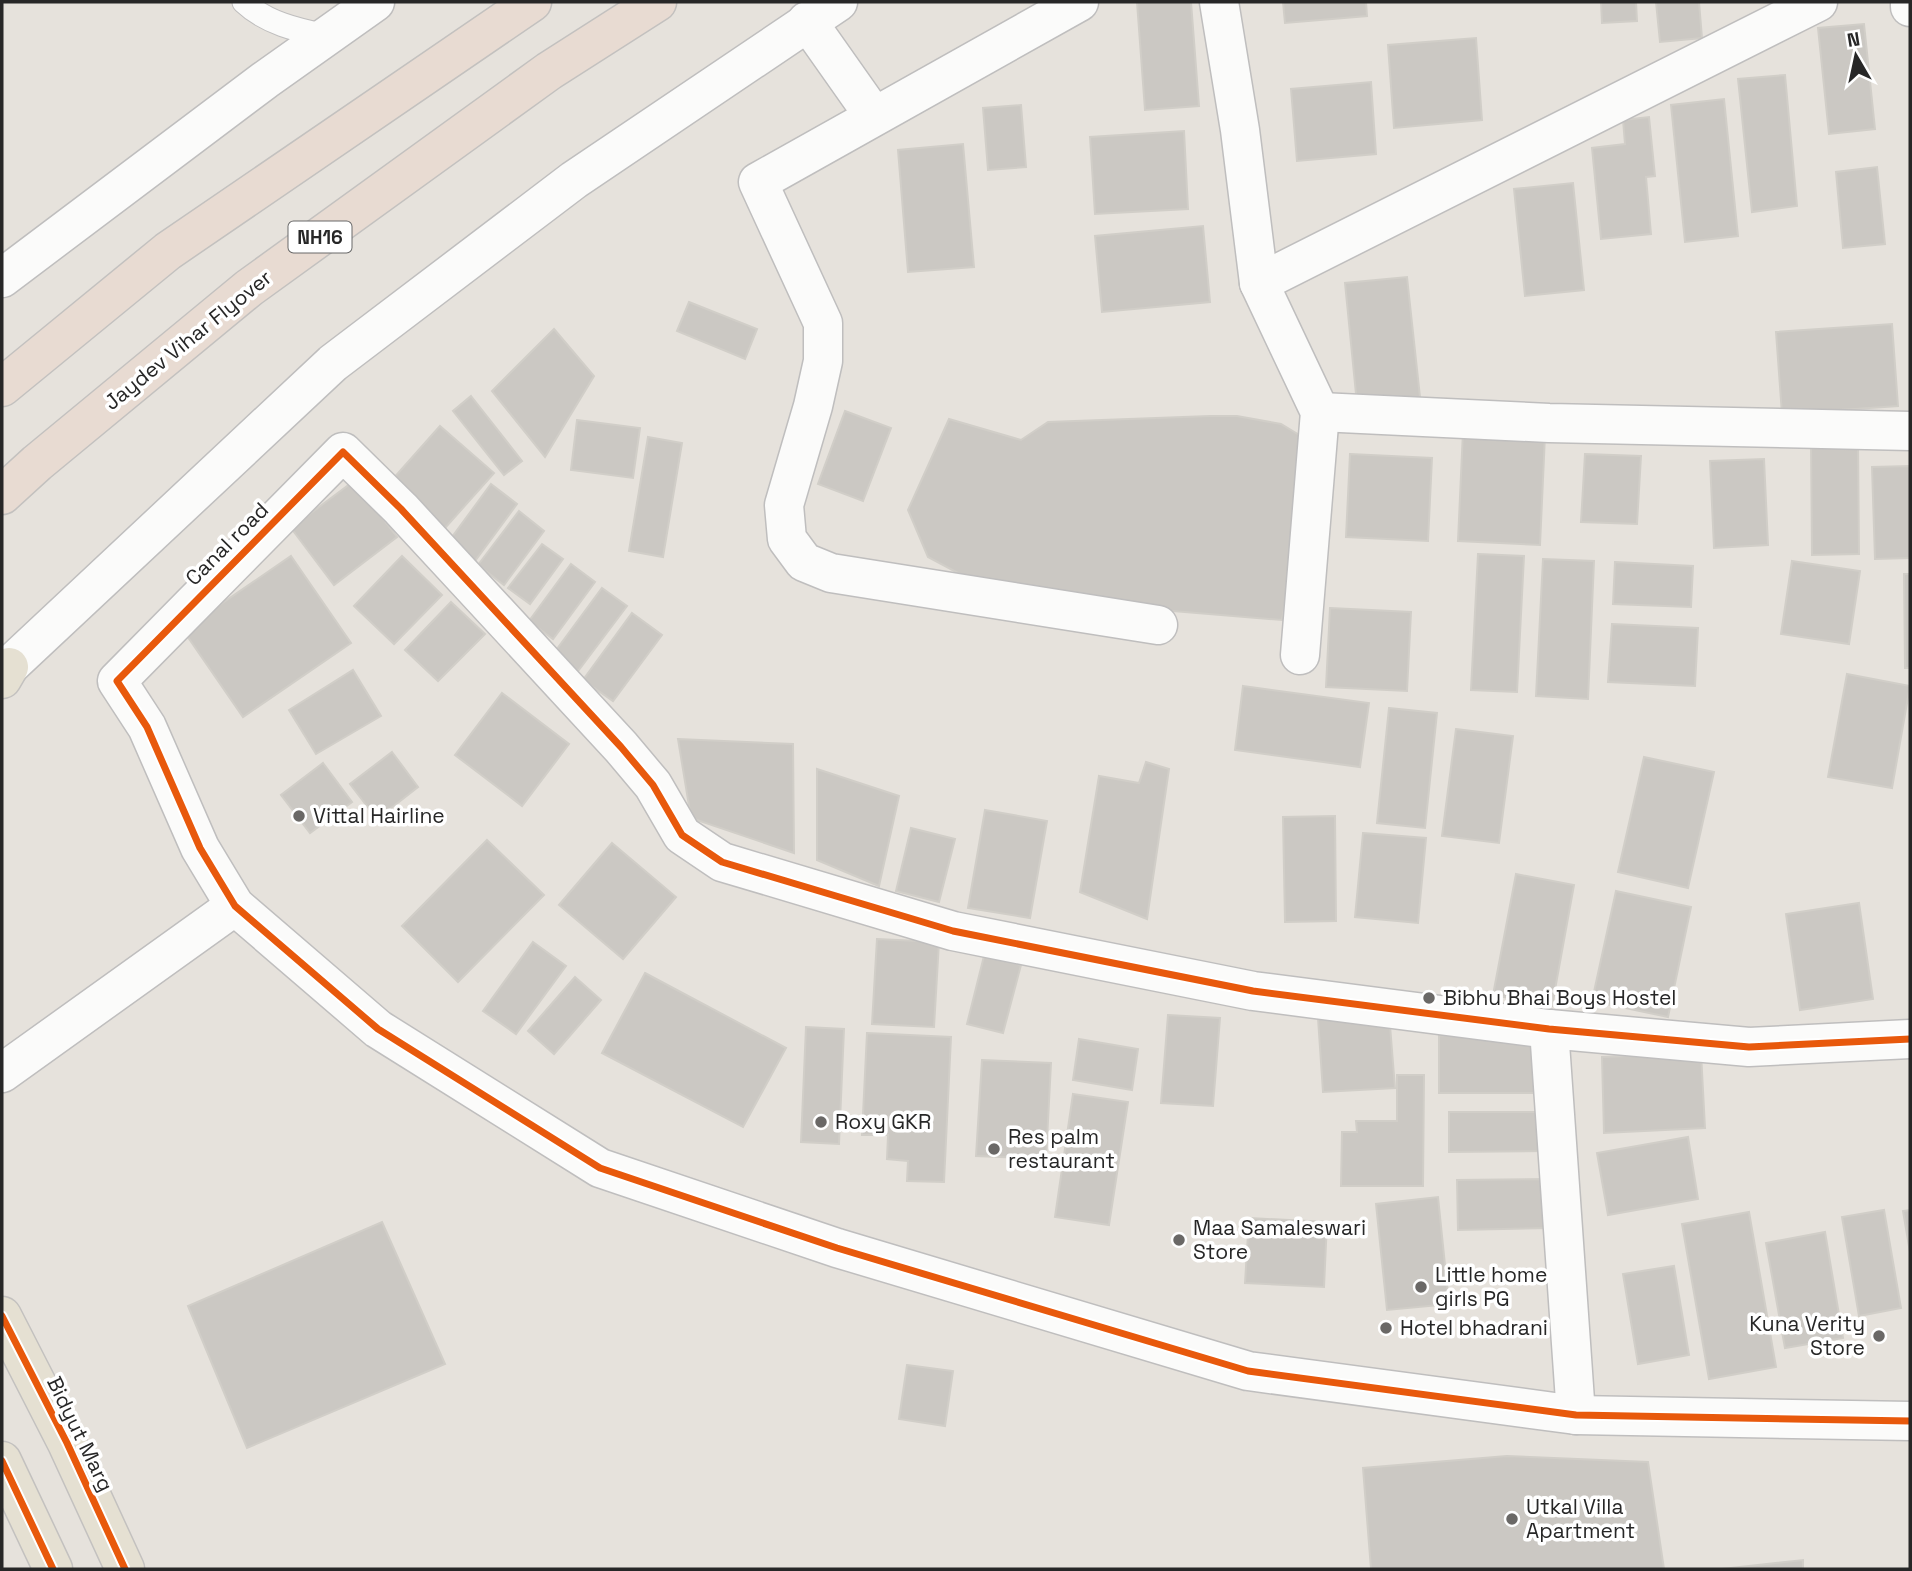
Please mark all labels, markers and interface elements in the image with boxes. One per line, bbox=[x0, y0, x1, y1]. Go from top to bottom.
north arrow bbox=[1821, 21, 1891, 91]
text: N bbox=[1845, 26, 1862, 53]
road number: NH16 bbox=[288, 221, 352, 252]
street label: Jaydev Vihar Flyover bbox=[98, 264, 277, 416]
street label: Canal road bbox=[179, 496, 274, 591]
place label: Vittal Hairline bbox=[313, 802, 445, 829]
marker: Vittal Hairline bbox=[291, 808, 307, 824]
place label: Bibhu Bhai Boys Hostel bbox=[1443, 984, 1677, 1011]
marker: Bibhu Bhai Boys Hostel bbox=[1421, 990, 1437, 1006]
place label: Roxy GKR bbox=[835, 1108, 931, 1135]
marker: Roxy GKR bbox=[813, 1114, 829, 1130]
place label: Res palm restaurant bbox=[1008, 1123, 1115, 1174]
marker: Res palm restaurant bbox=[986, 1141, 1002, 1157]
place label: Maa Samaleswari Store bbox=[1193, 1214, 1366, 1265]
marker: Maa Samaleswari Store bbox=[1171, 1232, 1187, 1248]
place label: Little home girls PG bbox=[1435, 1261, 1547, 1312]
marker: Little home girls PG bbox=[1413, 1279, 1429, 1295]
place label: Kuna Verity Store bbox=[1749, 1310, 1865, 1361]
place label: Hotel bhadrani bbox=[1400, 1314, 1548, 1341]
marker: Hotel bhadrani bbox=[1378, 1320, 1394, 1336]
marker: Kuna Verity Store bbox=[1871, 1328, 1887, 1344]
street label: Bidyut Marg bbox=[41, 1372, 120, 1496]
place label: Utkal Villa Apartment bbox=[1526, 1493, 1635, 1544]
marker: Utkal Villa Apartment bbox=[1504, 1511, 1520, 1527]

